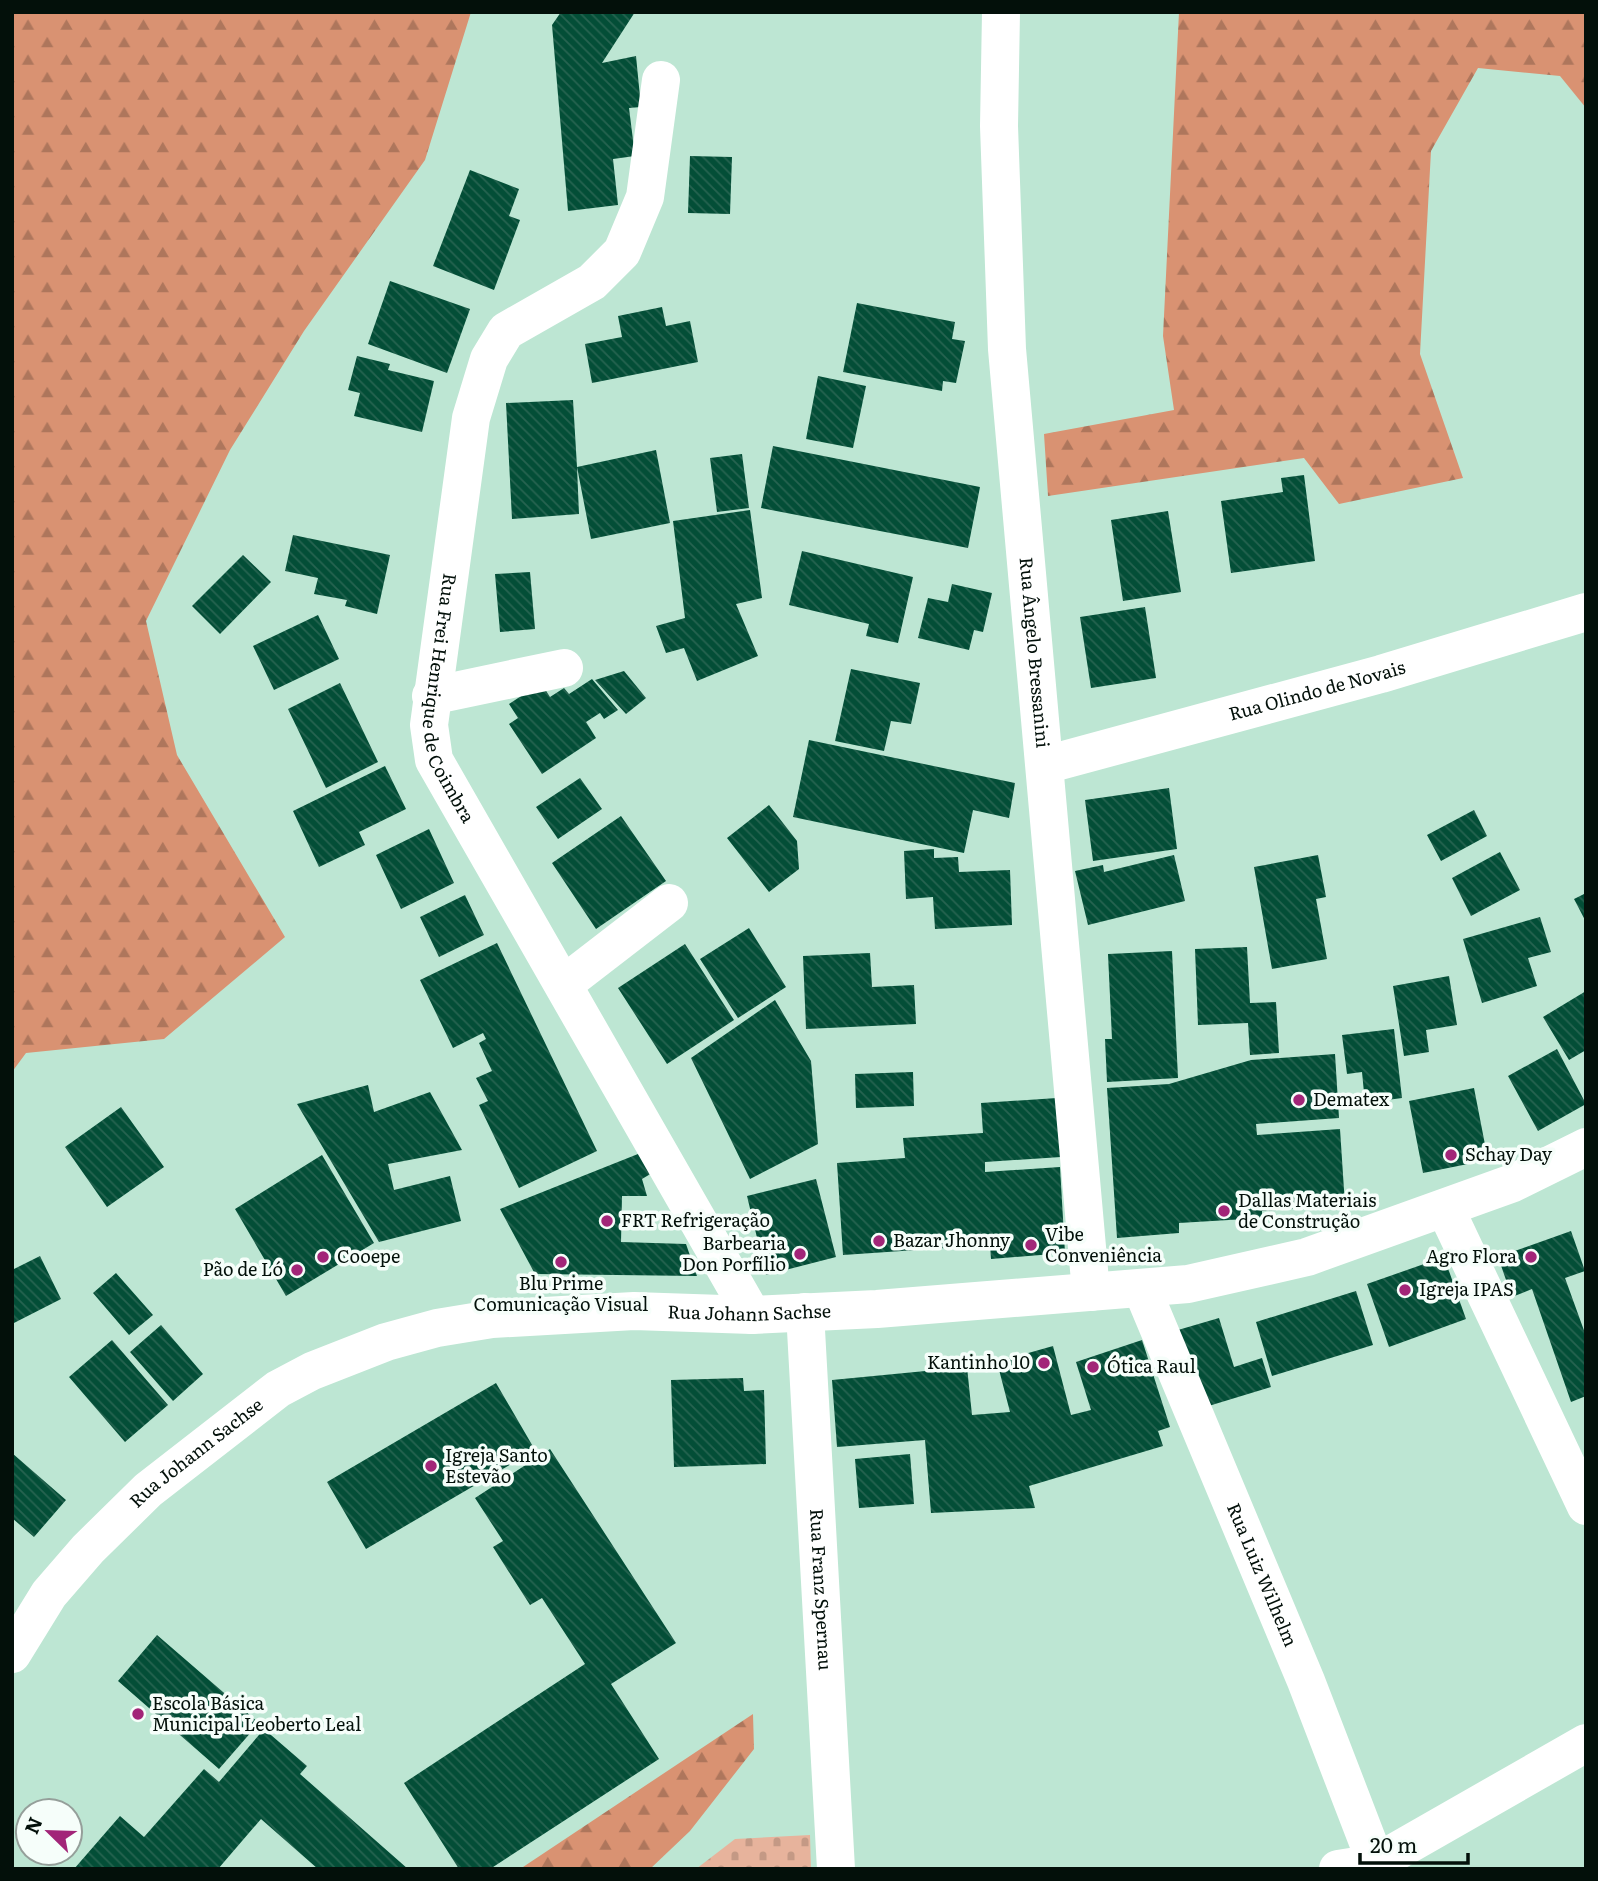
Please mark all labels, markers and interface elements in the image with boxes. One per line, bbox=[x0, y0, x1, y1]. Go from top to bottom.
street label: Rua Ângelo Bressanini bbox=[1014, 556, 1057, 749]
street label: Rua Frei Henrique de Coimbra bbox=[417, 572, 482, 828]
street label: Rua Olindo de Novais bbox=[1226, 652, 1408, 727]
place label: Dematex bbox=[1313, 1085, 1390, 1112]
marker: Dematex bbox=[1291, 1092, 1307, 1108]
place label: Schay Day bbox=[1465, 1140, 1553, 1167]
marker: Schay Day bbox=[1443, 1147, 1459, 1163]
place label: Dallas Materiais de Construção bbox=[1238, 1186, 1376, 1234]
marker: Dallas Materiais de Construção bbox=[1216, 1203, 1232, 1219]
place label: FRT Refrigeração bbox=[621, 1206, 770, 1233]
marker: FRT Refrigeração bbox=[599, 1213, 615, 1229]
place label: Vibe Conveniência bbox=[1045, 1220, 1162, 1268]
place label: Bazar Jhonny bbox=[893, 1226, 1011, 1253]
place label: Barbearia Don Porfílio bbox=[682, 1229, 786, 1277]
marker: Bazar Jhonny bbox=[871, 1233, 887, 1249]
marker: Vibe Conveniência bbox=[1023, 1237, 1039, 1253]
place label: Cooepe bbox=[337, 1242, 400, 1269]
place label: Agro Flora bbox=[1426, 1242, 1517, 1269]
marker: Barbearia Don Porfílio bbox=[792, 1246, 808, 1262]
marker: Cooepe bbox=[315, 1249, 331, 1265]
marker: Agro Flora bbox=[1523, 1249, 1539, 1265]
marker: Blu Prime Comunicação Visual bbox=[553, 1254, 569, 1270]
place label: Pão de Ló bbox=[203, 1255, 283, 1282]
marker: Pão de Ló bbox=[289, 1262, 305, 1278]
place label: Blu Prime Comunicação Visual bbox=[474, 1269, 648, 1317]
place label: Igreja IPAS bbox=[1419, 1275, 1514, 1302]
marker: Igreja IPAS bbox=[1397, 1282, 1413, 1298]
street label: Rua Johann Sachse bbox=[667, 1296, 832, 1327]
place label: Kantinho 10 bbox=[927, 1348, 1030, 1375]
place label: Ótica Raul bbox=[1107, 1352, 1196, 1379]
marker: Kantinho 10 bbox=[1036, 1355, 1052, 1371]
marker: Ótica Raul bbox=[1085, 1359, 1101, 1375]
street label: Rua Johann Sachse bbox=[123, 1391, 268, 1513]
place label: Igreja Santo Estevão bbox=[445, 1441, 548, 1489]
marker: Igreja Santo Estevão bbox=[423, 1458, 439, 1474]
street label: Rua Luiz Wilhelm bbox=[1221, 1498, 1305, 1650]
street label: Rua Franz Spernau bbox=[804, 1508, 840, 1671]
place label: Escola Básica Municipal Leoberto Leal bbox=[152, 1689, 361, 1737]
marker: Escola Básica Municipal Leoberto Leal bbox=[130, 1706, 146, 1722]
north arrow bbox=[14, 1797, 84, 1867]
text: N bbox=[16, 1812, 48, 1838]
scale bar bbox=[1360, 1822, 1468, 1866]
text: 20 m bbox=[1370, 1828, 1417, 1859]

